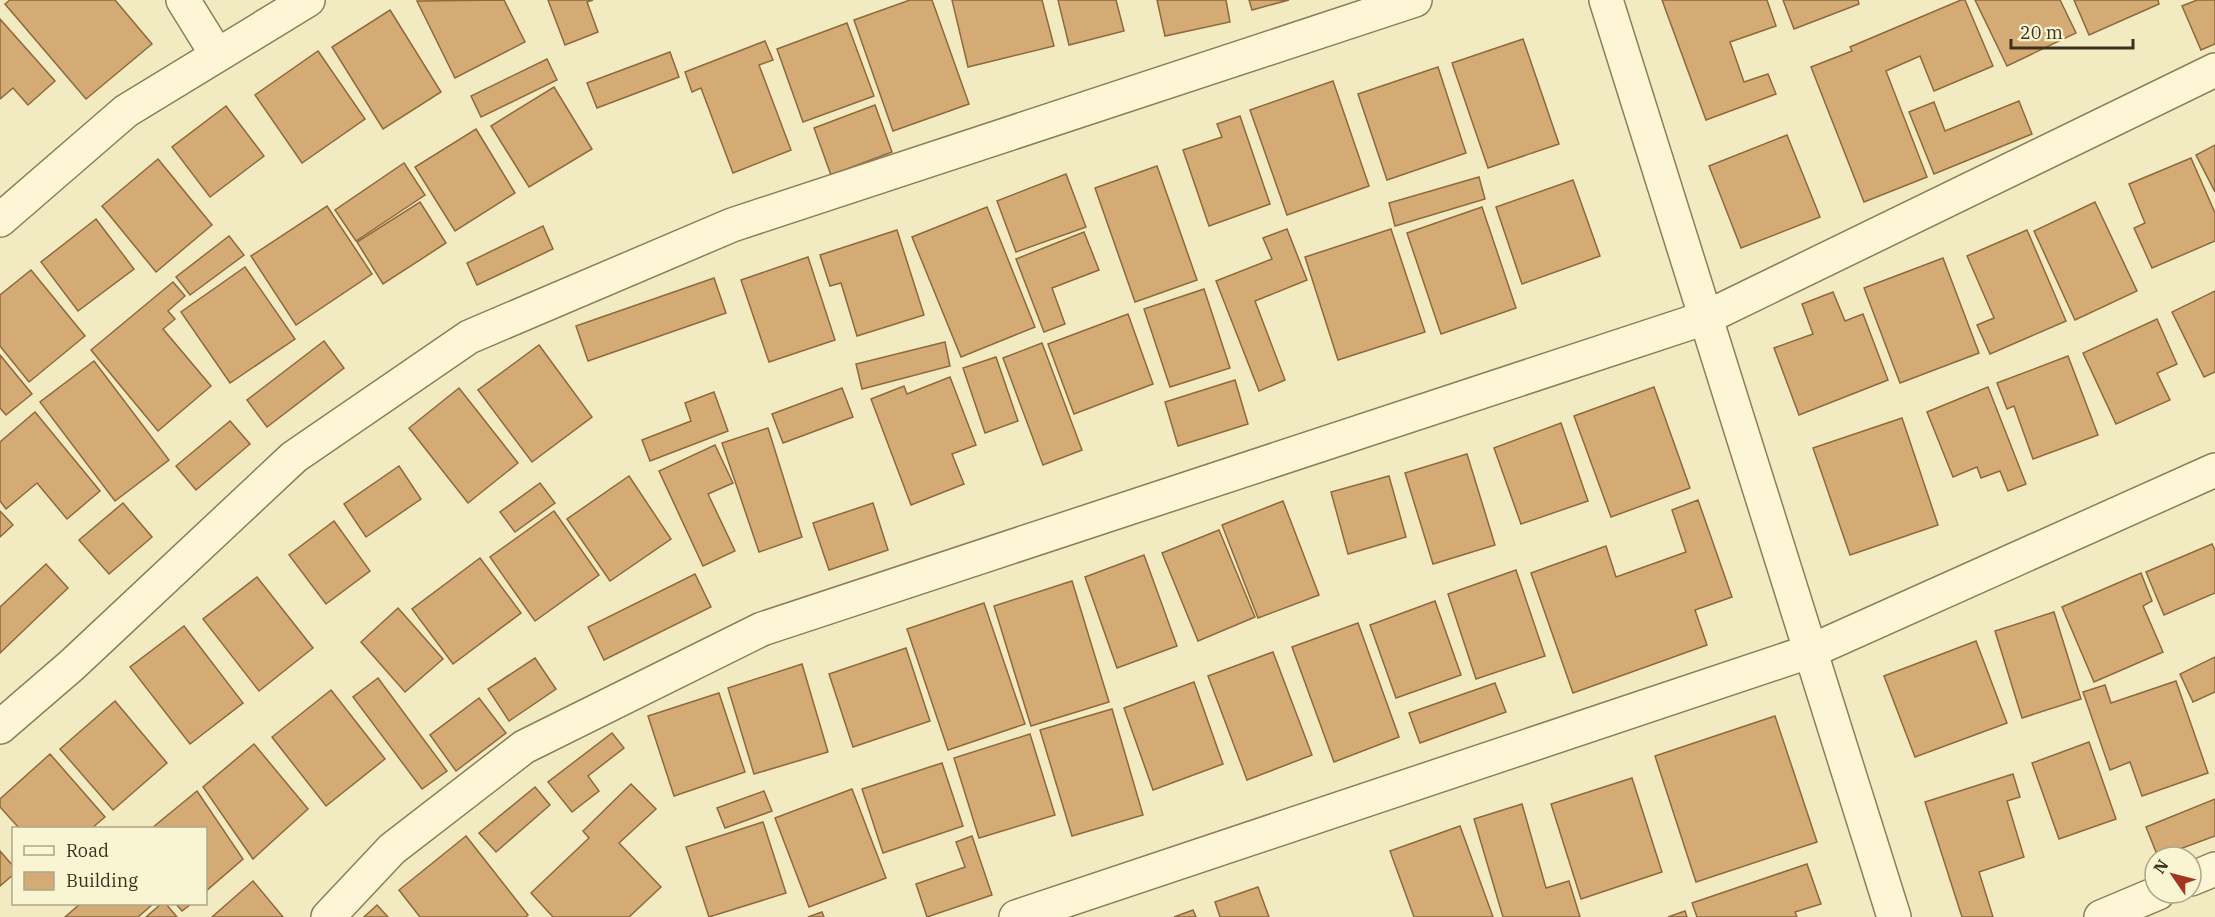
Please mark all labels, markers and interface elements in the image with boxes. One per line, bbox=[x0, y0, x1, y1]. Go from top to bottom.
scale bar bbox=[2011, 12, 2132, 50]
text: 20 m bbox=[2020, 21, 2063, 44]
legend bbox=[12, 827, 207, 905]
text: Road bbox=[66, 839, 109, 862]
north arrow bbox=[2143, 845, 2203, 905]
text: N bbox=[2149, 855, 2173, 877]
text: Building bbox=[66, 869, 138, 892]

